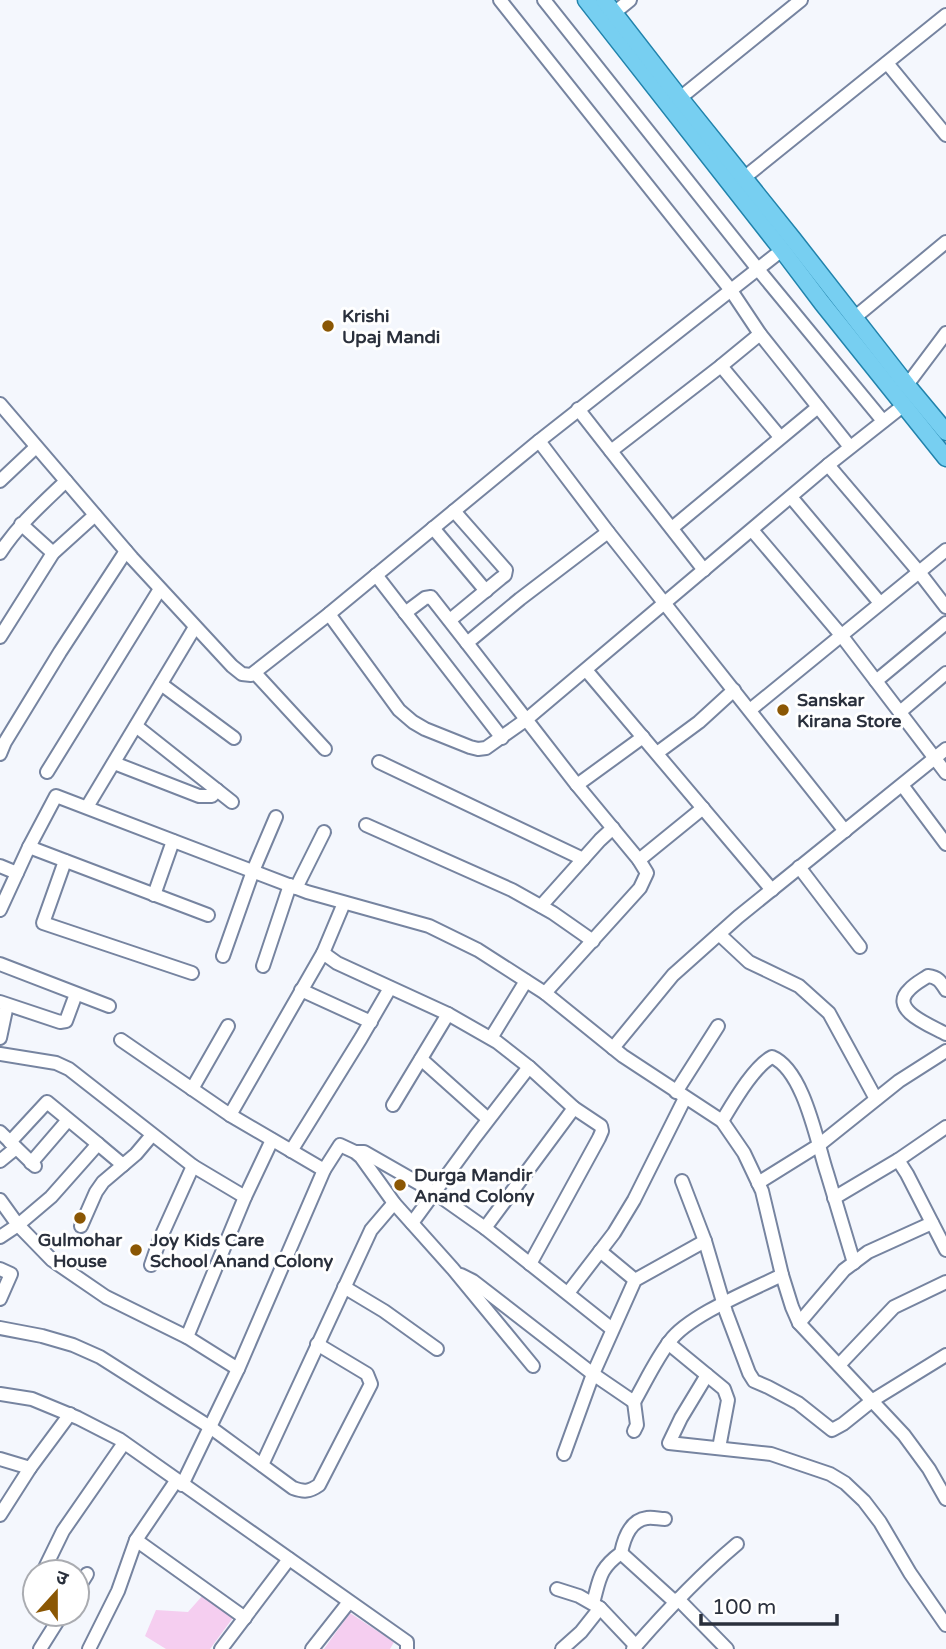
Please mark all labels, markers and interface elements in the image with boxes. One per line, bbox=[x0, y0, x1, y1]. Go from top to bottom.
place label: Krishi Upaj Mandi bbox=[342, 305, 440, 348]
marker: Krishi Upaj Mandi bbox=[320, 318, 336, 334]
place label: Sanskar Kirana Store bbox=[797, 689, 902, 732]
marker: Sanskar Kirana Store bbox=[775, 702, 791, 718]
place label: Durga Mandir Anand Colony bbox=[414, 1164, 535, 1207]
marker: Durga Mandir Anand Colony bbox=[392, 1177, 408, 1193]
marker: Gulmohar House bbox=[72, 1210, 88, 1226]
place label: Gulmohar House bbox=[38, 1229, 123, 1272]
place label: Joy Kids Care School Anand Colony bbox=[149, 1229, 333, 1272]
marker: Joy Kids Care School Anand Colony bbox=[128, 1242, 144, 1258]
north arrow bbox=[21, 1558, 91, 1628]
text: उ bbox=[53, 1566, 72, 1591]
scale bar bbox=[701, 1582, 838, 1626]
text: 100 m bbox=[712, 1595, 776, 1620]

